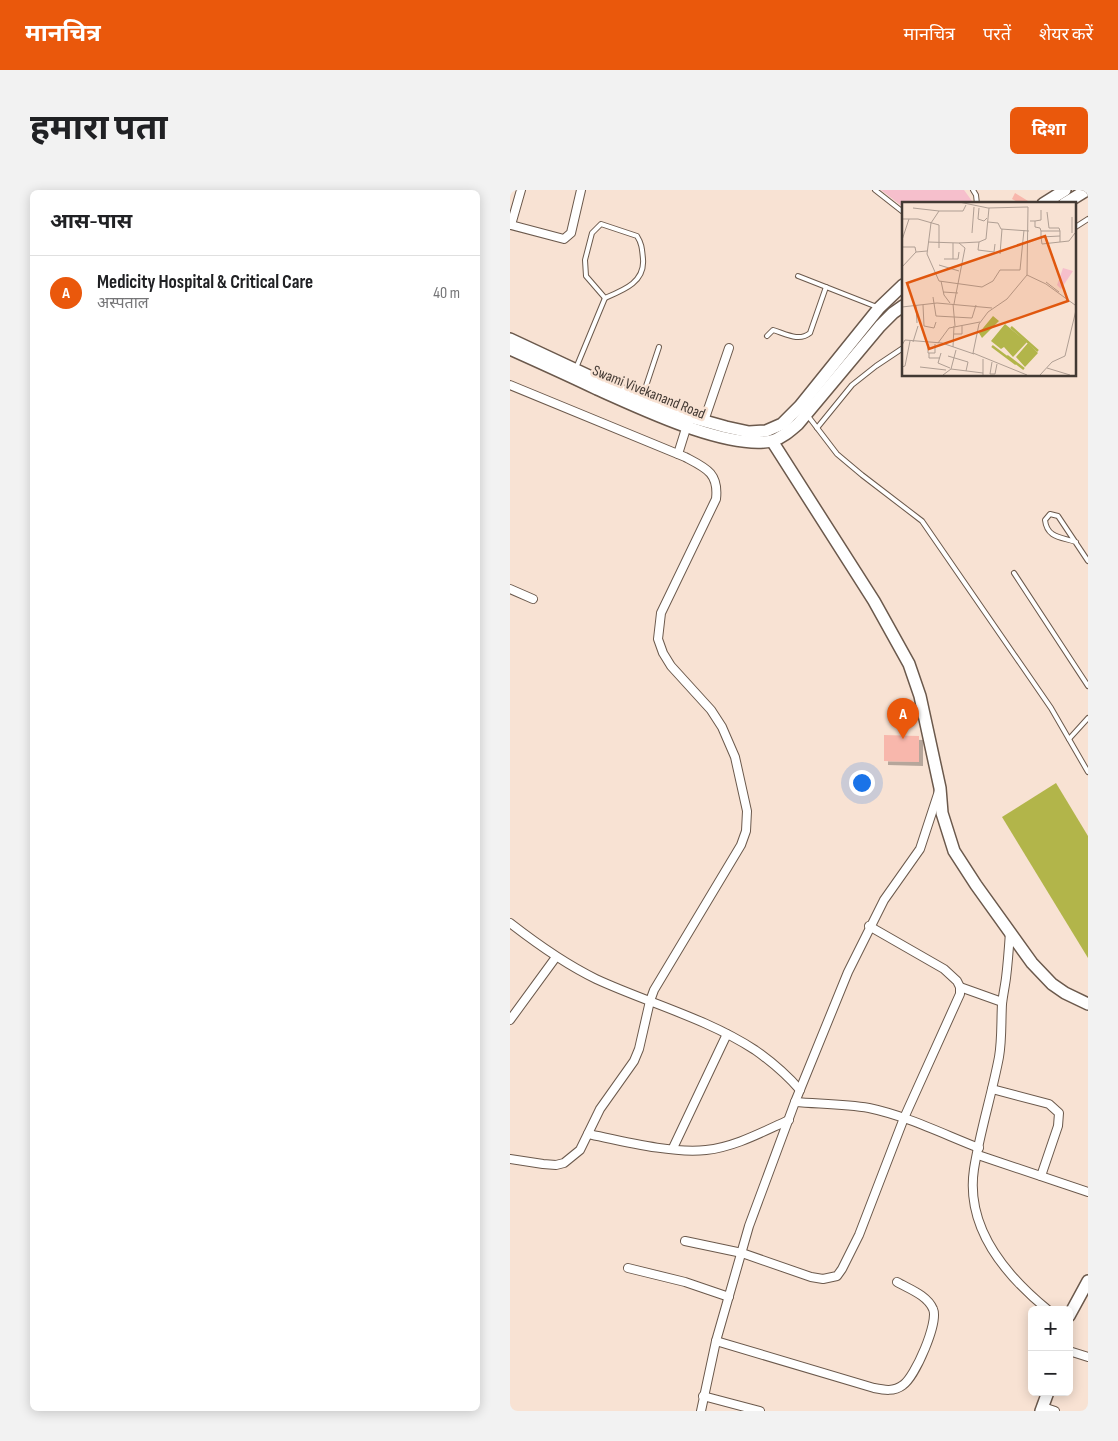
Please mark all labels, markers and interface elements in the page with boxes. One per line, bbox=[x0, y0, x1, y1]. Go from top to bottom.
text: मानचित्र bbox=[25, 19, 101, 48]
text: मानचित्र bbox=[904, 24, 955, 45]
text: परतें bbox=[983, 24, 1011, 45]
text: शेयर करें bbox=[1039, 24, 1093, 45]
text: हमारा पता bbox=[30, 107, 168, 150]
button: दिशा bbox=[1010, 107, 1088, 154]
inset map bbox=[902, 202, 1076, 376]
text: आस-पास bbox=[50, 209, 132, 234]
text: Medicity Hospital & Critical Care bbox=[97, 271, 313, 294]
text: A bbox=[62, 284, 70, 303]
text: 40 m bbox=[433, 284, 460, 303]
text: अस्पताल bbox=[97, 294, 149, 313]
street label: Swami Vivekanand Road bbox=[590, 361, 708, 424]
pin: A bbox=[887, 698, 919, 739]
your location bbox=[849, 770, 875, 796]
map controls bbox=[1028, 1306, 1073, 1396]
button: + bbox=[1028, 1306, 1073, 1351]
button: − bbox=[1028, 1351, 1073, 1396]

